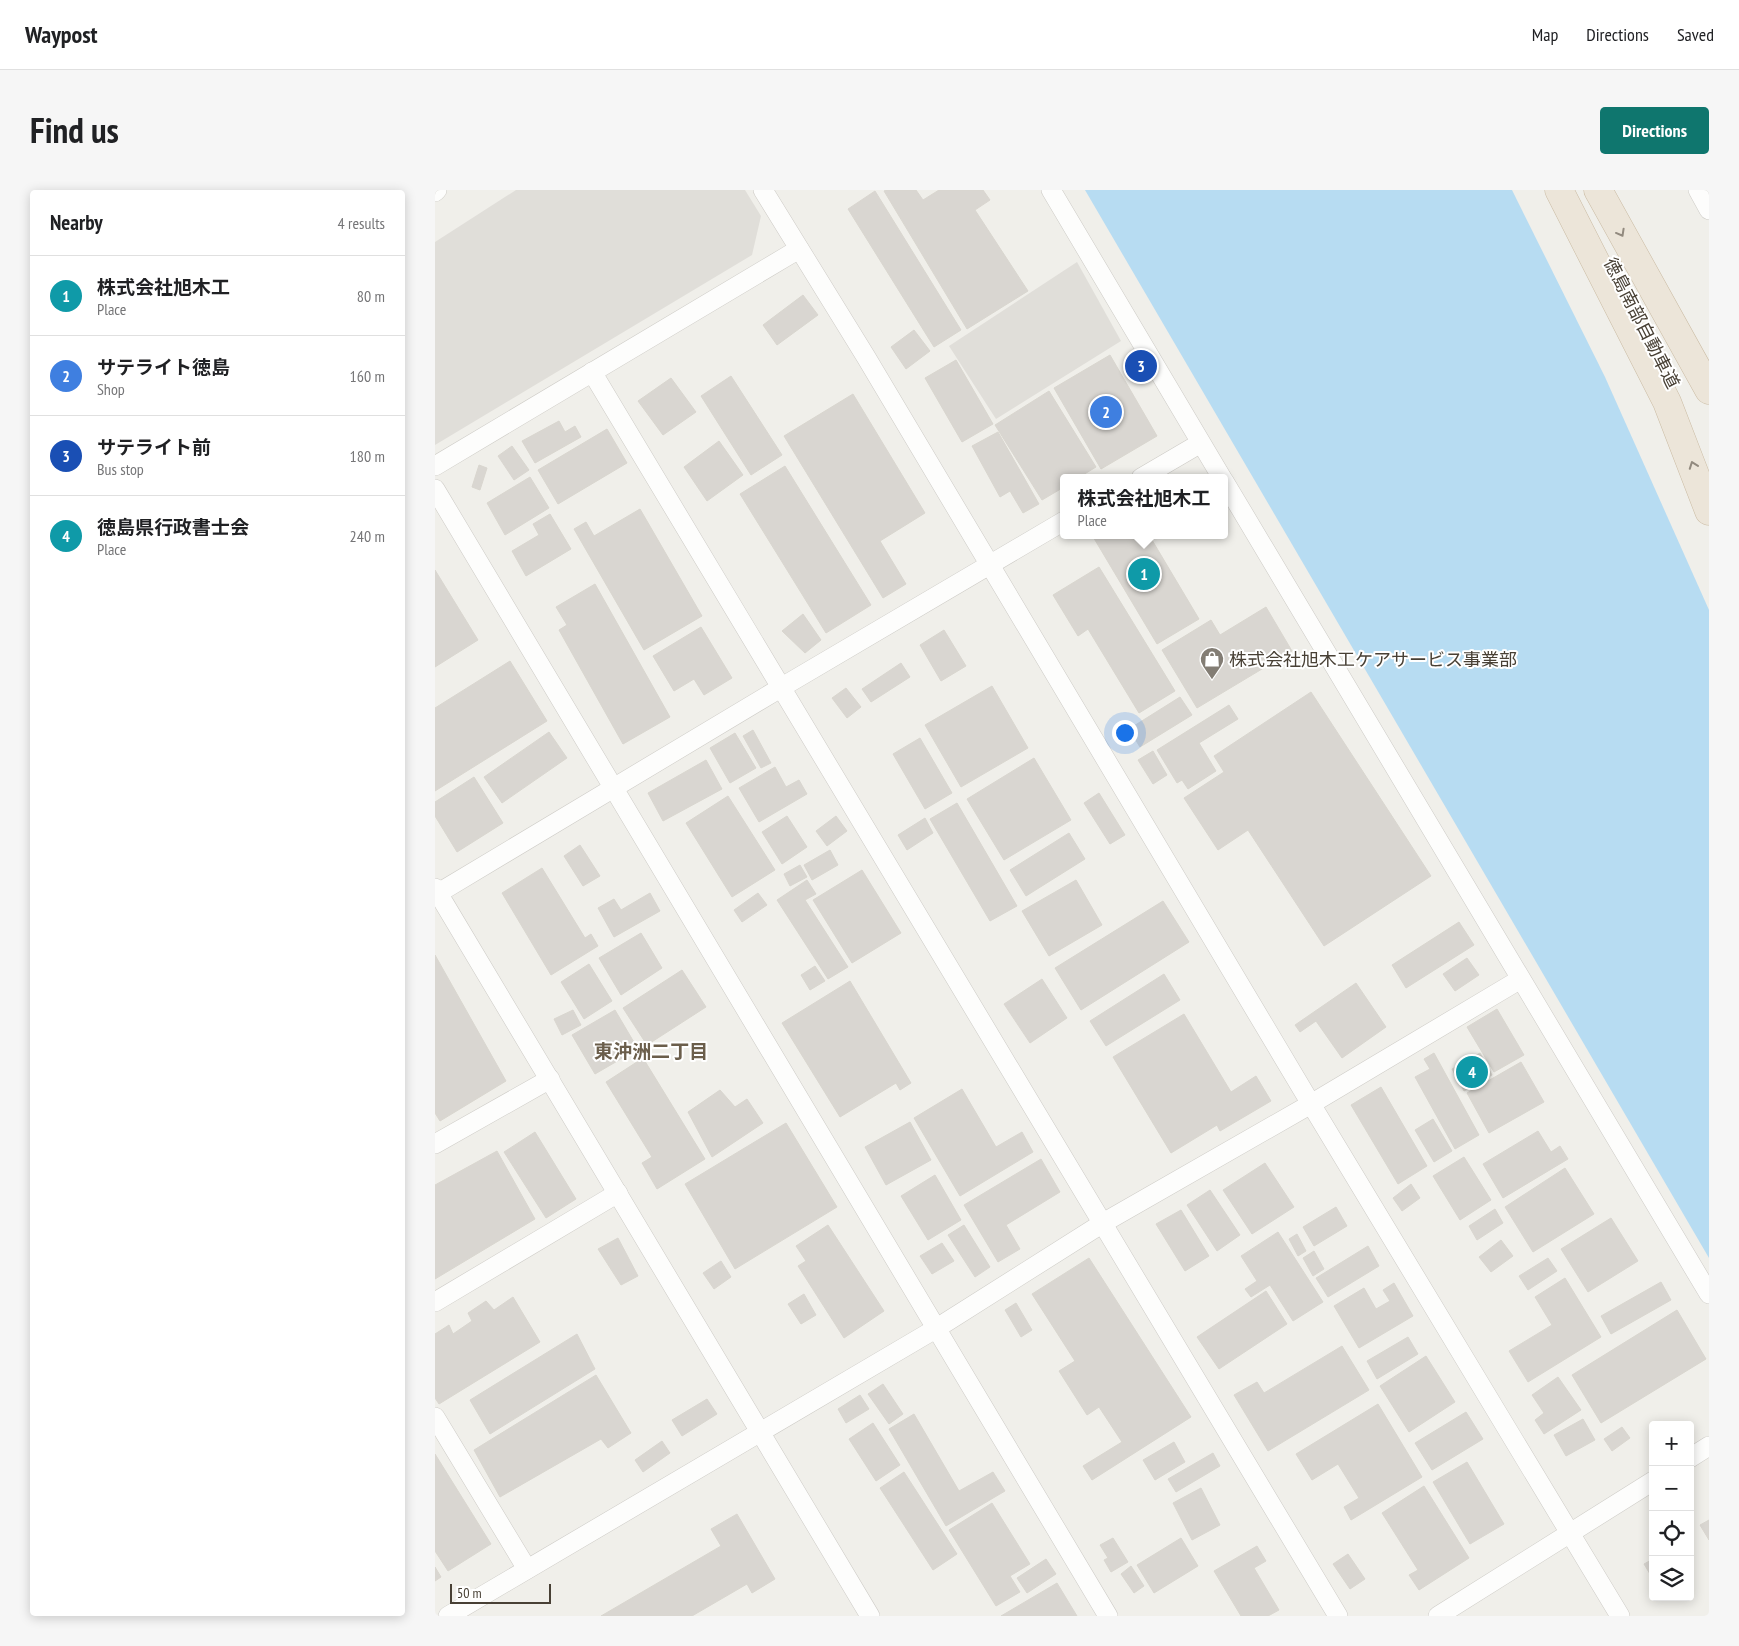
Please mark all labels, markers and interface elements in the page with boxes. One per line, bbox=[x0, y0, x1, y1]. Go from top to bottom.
text: Waypost bbox=[25, 19, 98, 50]
text: Map bbox=[1532, 23, 1558, 46]
text: Directions bbox=[1586, 23, 1649, 46]
text: Saved bbox=[1677, 23, 1714, 46]
text: Find us bbox=[30, 107, 119, 153]
button: Directions bbox=[1600, 107, 1709, 154]
text: Nearby bbox=[50, 209, 103, 236]
text: 4 results bbox=[338, 213, 385, 233]
one-way arrow bbox=[1615, 227, 1625, 236]
street label: 徳島南部自動車道 bbox=[1599, 254, 1685, 392]
text: 株式会社旭木工 bbox=[97, 275, 230, 299]
text: 1 bbox=[62, 286, 70, 306]
text: 80 m bbox=[357, 286, 385, 306]
text: Place bbox=[97, 299, 126, 319]
pin: 3 bbox=[1125, 347, 1157, 385]
text: サテライト徳島 bbox=[97, 355, 230, 379]
text: 2 bbox=[62, 366, 70, 386]
text: 160 m bbox=[350, 366, 385, 386]
text: Shop bbox=[97, 379, 125, 399]
pin: 2 bbox=[1090, 393, 1122, 431]
text: サテライト前 bbox=[97, 435, 211, 459]
text: 3 bbox=[62, 446, 70, 466]
text: 180 m bbox=[350, 446, 385, 466]
text: Bus stop bbox=[97, 459, 144, 479]
one-way arrow bbox=[1689, 461, 1699, 470]
popup bbox=[1060, 474, 1228, 539]
text: 株式会社旭木工 bbox=[1077, 486, 1211, 510]
text: Place bbox=[1077, 510, 1107, 530]
text: 徳島県行政書士会 bbox=[97, 515, 249, 539]
text: 4 bbox=[62, 526, 70, 546]
text: 240 m bbox=[350, 526, 385, 546]
text: Place bbox=[97, 539, 126, 559]
pin: 1 bbox=[1128, 555, 1160, 593]
shop icon: 株式会社旭木工ケアサービス事業部 bbox=[1199, 646, 1225, 680]
place label: 株式会社旭木工ケアサービス事業部 bbox=[1229, 648, 1517, 671]
your location bbox=[1112, 720, 1138, 746]
district label: 東沖洲二丁目 bbox=[594, 1039, 708, 1063]
pin: 4 bbox=[1456, 1053, 1488, 1091]
map controls bbox=[1649, 1421, 1694, 1601]
button: + bbox=[1649, 1421, 1694, 1466]
button: − bbox=[1649, 1466, 1694, 1511]
button: locate bbox=[1649, 1511, 1694, 1556]
button: layers bbox=[1649, 1556, 1694, 1601]
scale bar bbox=[450, 1581, 551, 1604]
text: 50 m bbox=[457, 1584, 482, 1602]

